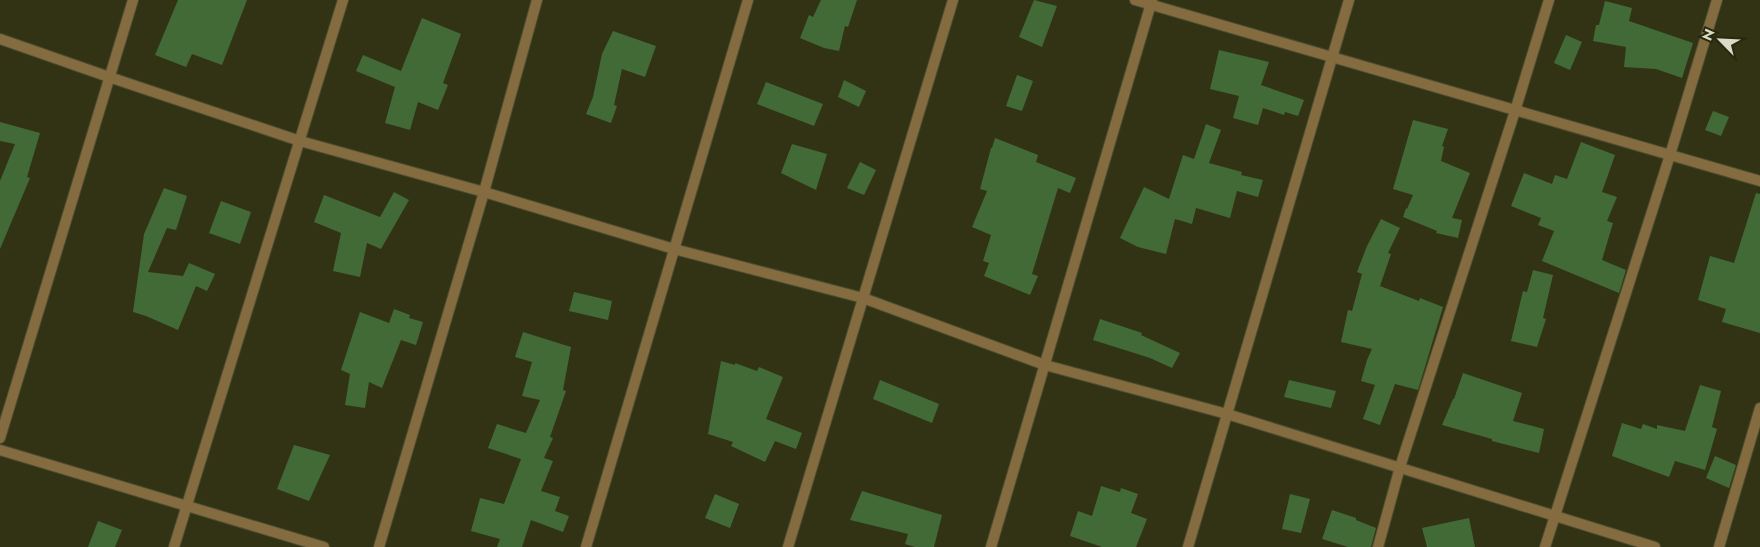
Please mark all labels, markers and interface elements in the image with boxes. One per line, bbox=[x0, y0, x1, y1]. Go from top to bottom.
north arrow bbox=[1695, 15, 1745, 65]
text: N bbox=[1697, 26, 1720, 44]

